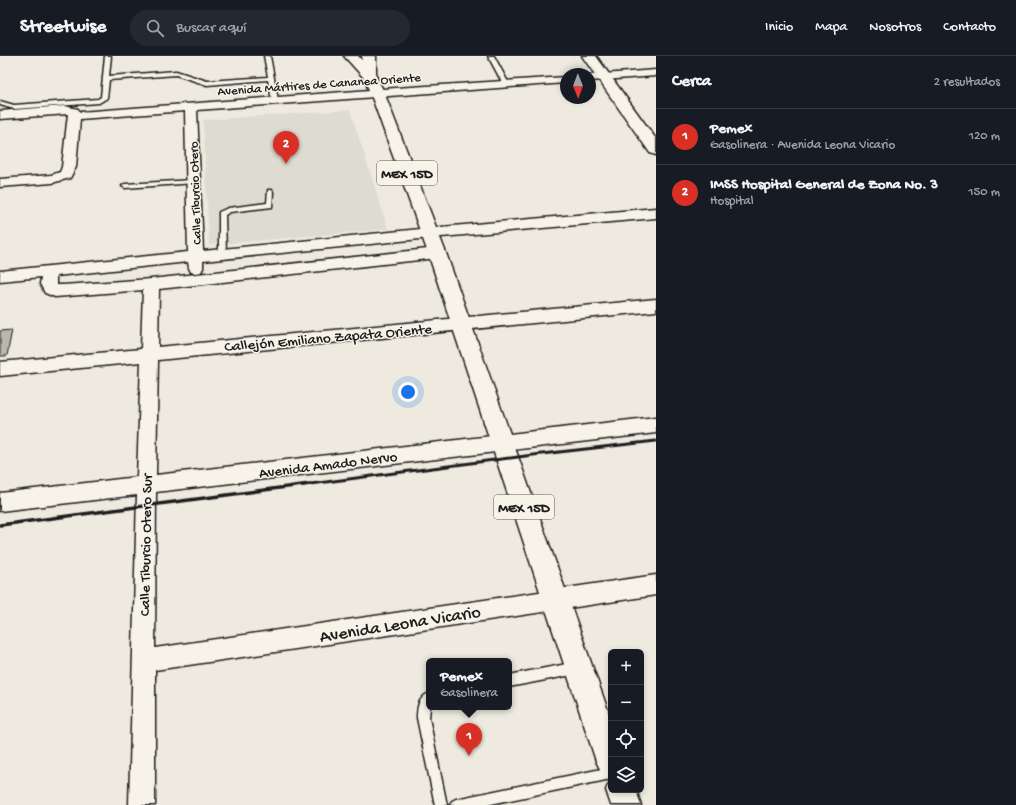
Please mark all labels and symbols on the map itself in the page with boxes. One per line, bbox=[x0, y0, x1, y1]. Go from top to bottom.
north arrow bbox=[560, 68, 596, 104]
street label: Avenida Mártires de Cananea Oriente bbox=[217, 71, 422, 100]
pin: 2 bbox=[273, 131, 299, 164]
street label: Calle Tiburcio Otero bbox=[187, 141, 206, 245]
road number: MEX 15D bbox=[377, 161, 437, 185]
street label: Callejón Emiliano Zapata Oriente bbox=[224, 321, 433, 357]
your location bbox=[398, 382, 418, 402]
street label: Avenida Amado Nervo bbox=[258, 449, 399, 483]
street label: Calle Tiburcio Otero Sur bbox=[137, 472, 157, 616]
road number: MEX 15D bbox=[494, 495, 554, 519]
street label: Avenida Leona Vicario bbox=[318, 602, 482, 649]
pin: 1 bbox=[456, 723, 482, 756]

